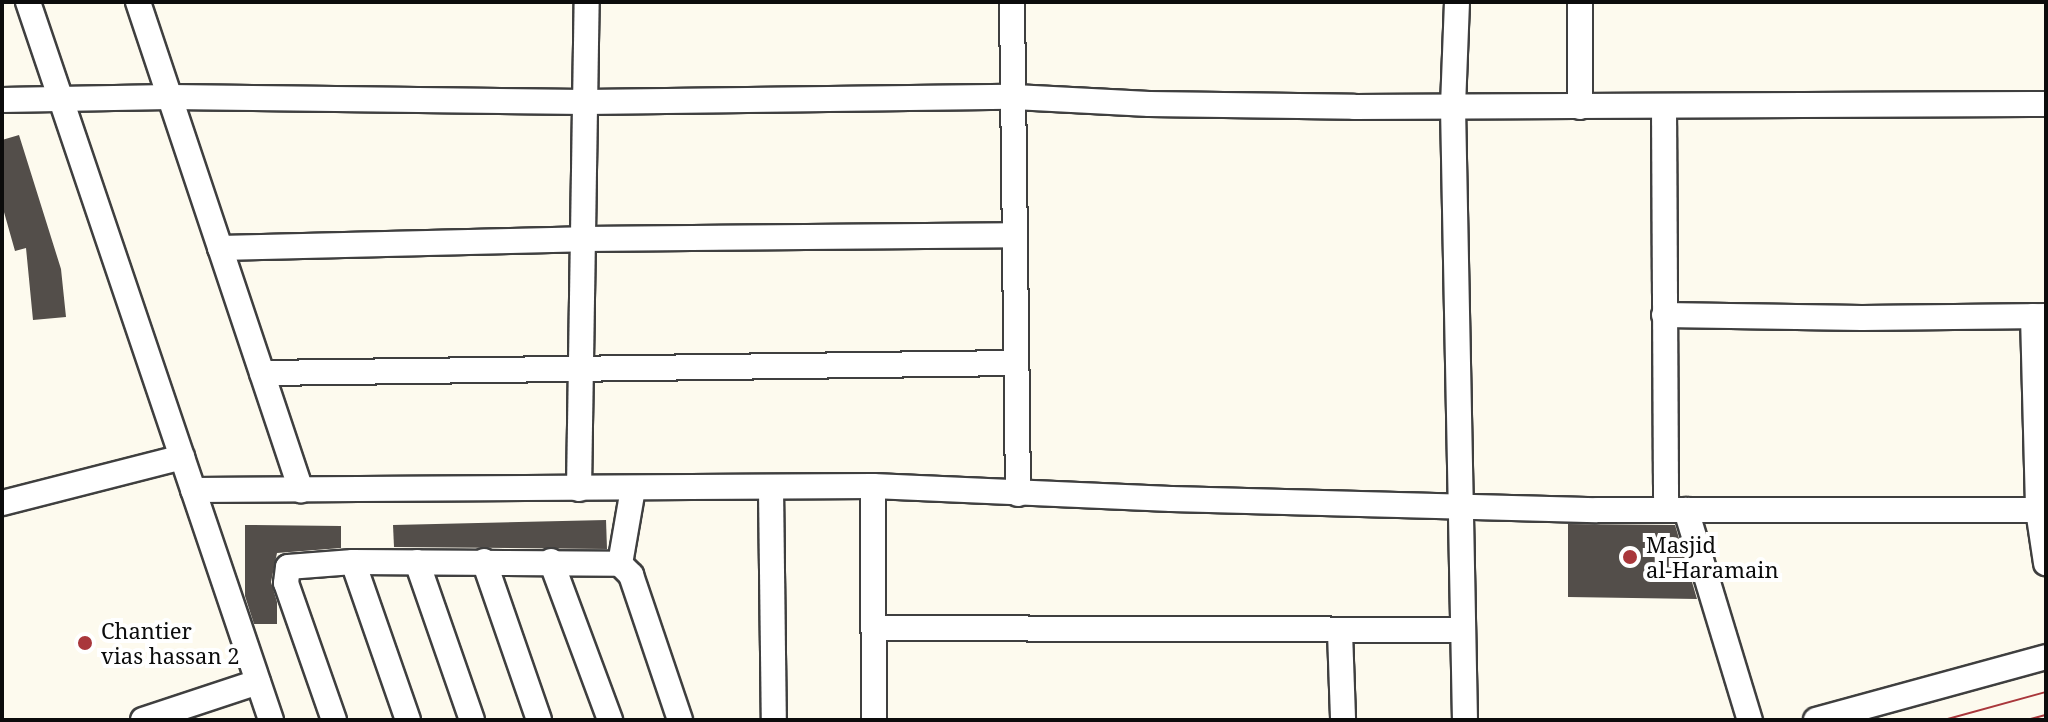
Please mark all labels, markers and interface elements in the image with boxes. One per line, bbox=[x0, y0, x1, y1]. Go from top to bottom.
place label: Masjid al-Haramain bbox=[1646, 531, 1779, 582]
marker: Masjid al-Haramain bbox=[1621, 548, 1639, 566]
place label: Chantier vias hassan 2 bbox=[101, 617, 240, 668]
marker: Chantier vias hassan 2 bbox=[76, 634, 94, 652]

